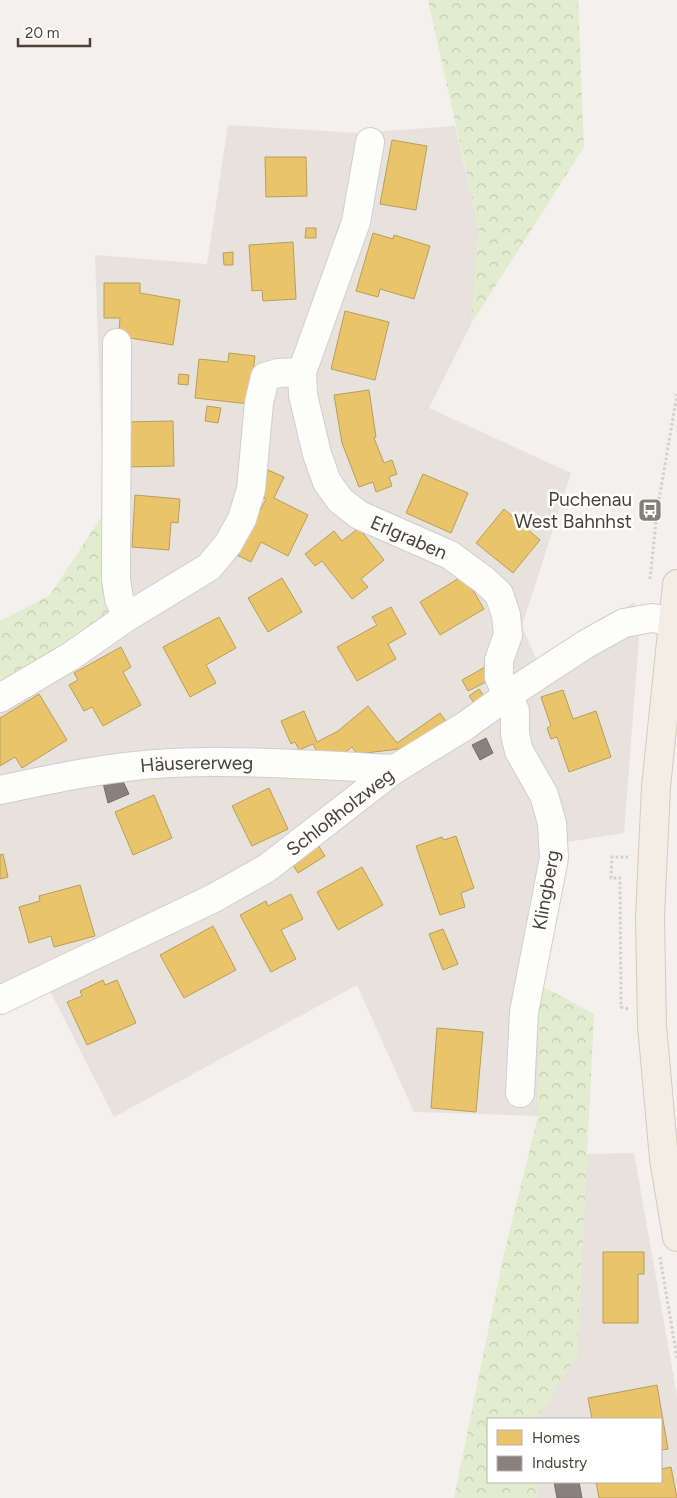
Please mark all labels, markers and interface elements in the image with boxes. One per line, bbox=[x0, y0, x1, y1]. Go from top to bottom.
scale bar bbox=[18, 15, 90, 47]
text: 20 m bbox=[25, 24, 59, 42]
place label: Puchenau West Bahnhst bbox=[514, 488, 632, 533]
bus stop icon: Puchenau West Bahnhst bbox=[637, 497, 663, 523]
street label: Erlgraben bbox=[367, 510, 451, 564]
street label: Häusererweg bbox=[139, 751, 254, 777]
street label: Schloßholzweg bbox=[281, 763, 398, 861]
street label: Klingberg bbox=[528, 848, 564, 932]
legend bbox=[487, 1418, 662, 1483]
text: Homes bbox=[532, 1429, 580, 1447]
text: Industry bbox=[532, 1454, 587, 1472]

